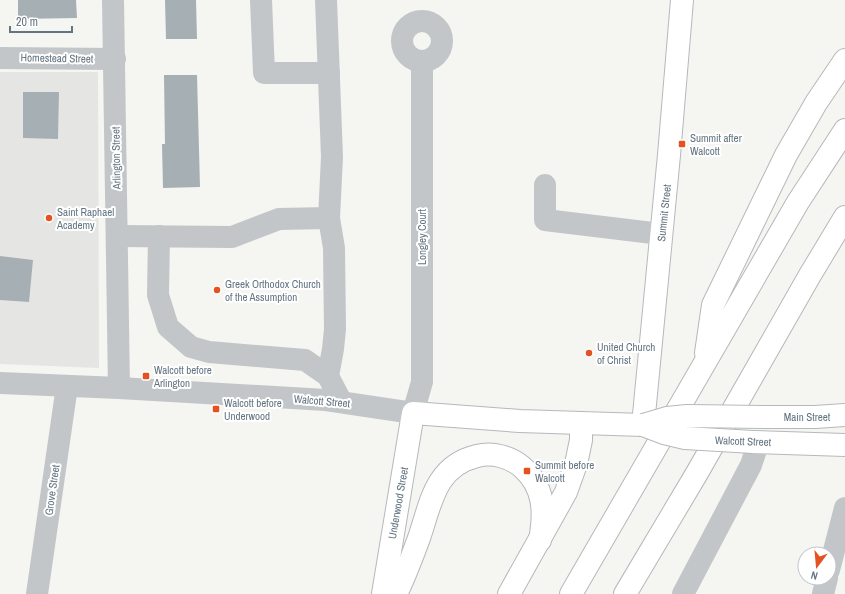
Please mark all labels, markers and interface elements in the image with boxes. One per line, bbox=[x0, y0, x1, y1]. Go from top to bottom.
scale bar bbox=[10, 8, 72, 34]
text: 20 m bbox=[16, 14, 38, 30]
street label: Homestead Street bbox=[21, 50, 94, 66]
street label: Arlington Street bbox=[108, 126, 124, 190]
place label: Summit after Walcott bbox=[690, 131, 742, 158]
marker: Summit after Walcott bbox=[677, 139, 687, 149]
street label: Summit Street bbox=[654, 183, 674, 242]
place label: Saint Raphael Academy bbox=[56, 205, 114, 232]
street label: Longley Court bbox=[415, 208, 429, 265]
marker: Saint Raphael Academy bbox=[44, 213, 54, 223]
place label: Greek Orthodox Church of the Assumption bbox=[225, 277, 321, 304]
marker: Greek Orthodox Church of the Assumption bbox=[212, 285, 222, 295]
place label: United Church of Christ bbox=[597, 340, 655, 367]
marker: United Church of Christ bbox=[584, 348, 594, 358]
place label: Walcott before Arlington bbox=[153, 363, 212, 390]
marker: Walcott before Arlington bbox=[141, 371, 151, 381]
street label: Walcott Street bbox=[293, 392, 351, 410]
place label: Walcott before Underwood bbox=[224, 396, 282, 423]
marker: Walcott before Underwood bbox=[211, 404, 221, 414]
street label: Main Street bbox=[784, 410, 831, 424]
street label: Walcott Street bbox=[715, 433, 772, 449]
place label: Summit before Walcott bbox=[535, 458, 594, 485]
street label: Grove Street bbox=[42, 463, 63, 516]
street label: Underwood Street bbox=[385, 466, 411, 540]
marker: Summit before Walcott bbox=[522, 466, 532, 476]
north arrow bbox=[797, 546, 837, 586]
text: N bbox=[809, 568, 819, 583]

